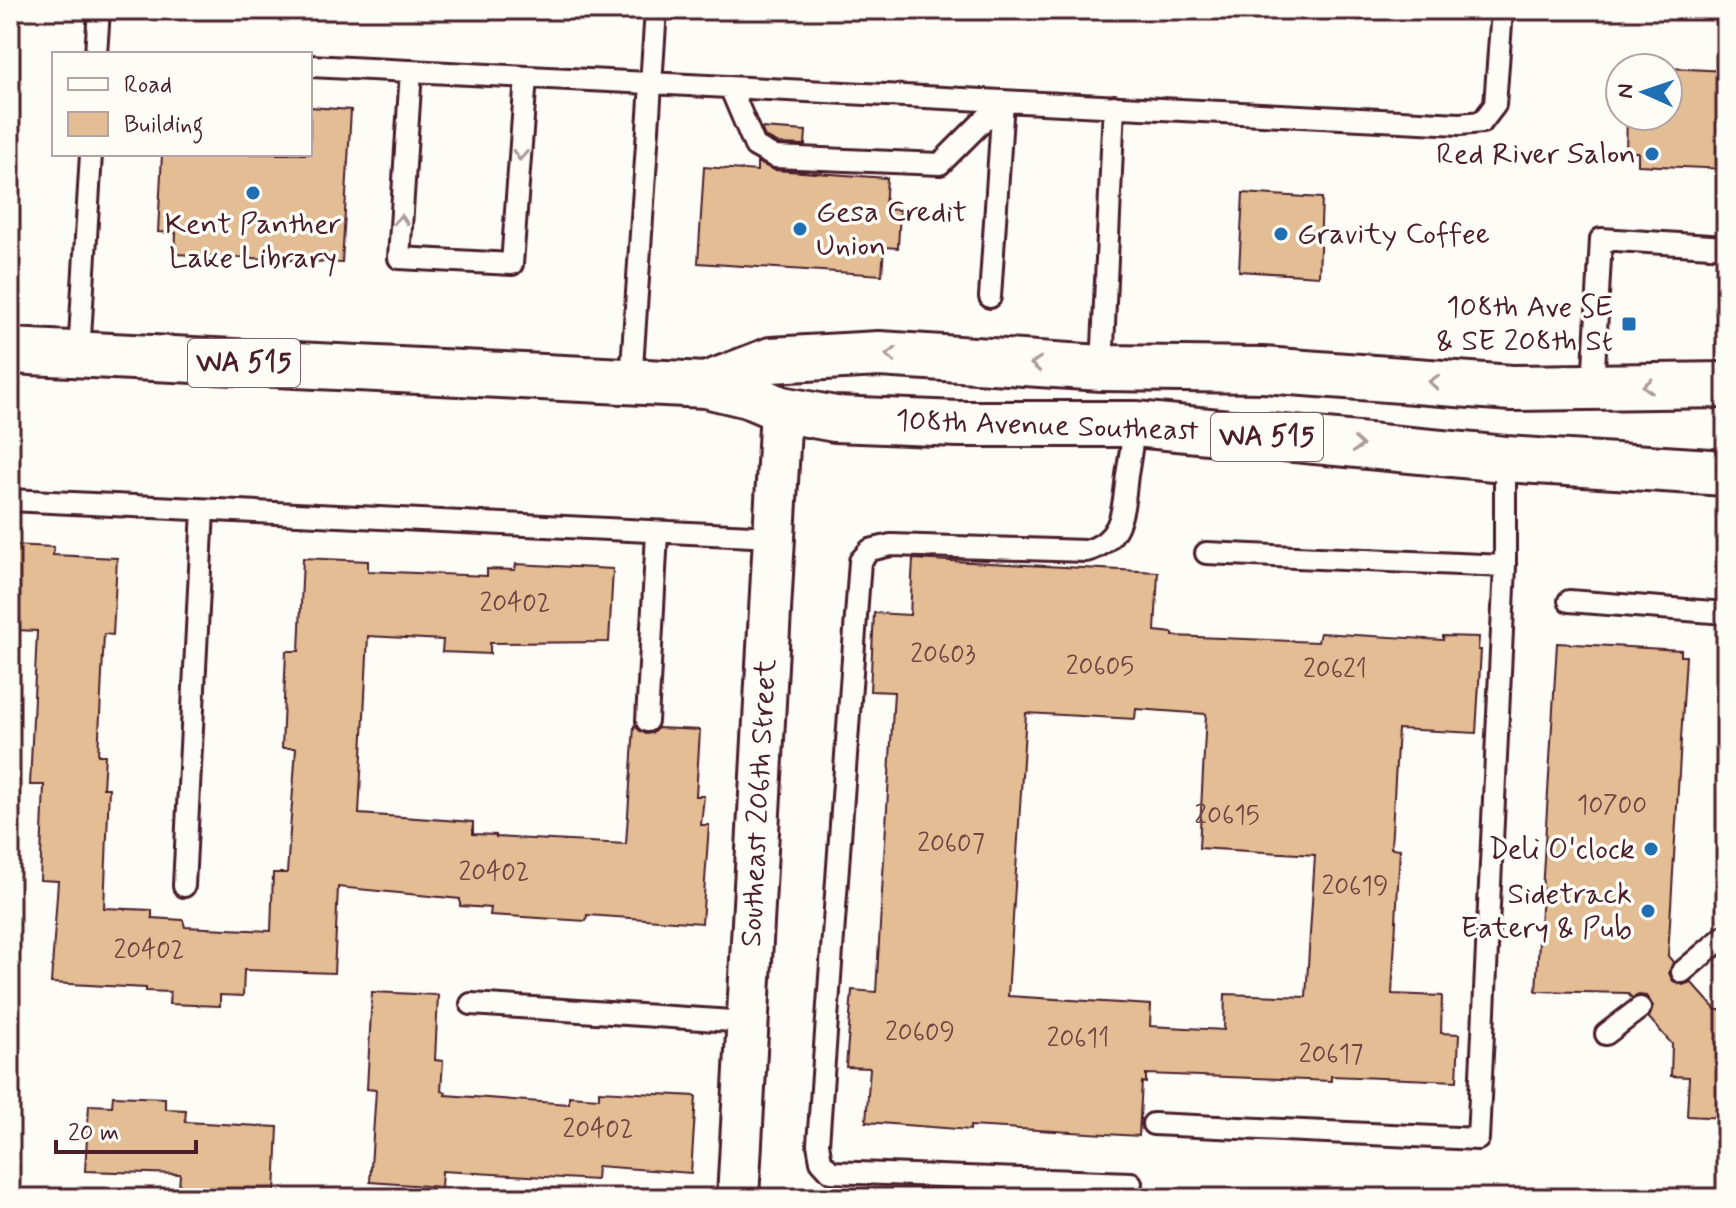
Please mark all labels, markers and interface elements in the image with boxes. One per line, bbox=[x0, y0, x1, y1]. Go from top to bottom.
legend bbox=[52, 52, 312, 156]
north arrow bbox=[1604, 52, 1684, 132]
text: Road bbox=[124, 70, 172, 101]
text: N bbox=[1612, 83, 1640, 99]
text: Building bbox=[124, 110, 204, 144]
place label: Red River Salon bbox=[1436, 135, 1636, 174]
marker: Red River Salon bbox=[1643, 145, 1661, 163]
one-way arrow bbox=[512, 149, 529, 162]
marker: Kent Panther Lake Library bbox=[244, 184, 262, 202]
place label: Gesa Credit Union bbox=[816, 193, 967, 266]
place label: Kent Panther Lake Library bbox=[165, 205, 341, 278]
one-way arrow bbox=[393, 213, 410, 226]
place label: Gravity Coffee bbox=[1297, 215, 1490, 254]
marker: Gesa Credit Union bbox=[791, 220, 809, 238]
marker: Gravity Coffee bbox=[1272, 225, 1290, 243]
place label: 108th Ave SE & SE 208th St bbox=[1436, 288, 1613, 361]
marker: 108th Ave SE & SE 208th St bbox=[1620, 315, 1638, 333]
road number: WA 515 bbox=[188, 339, 300, 387]
one-way arrow bbox=[884, 347, 897, 364]
one-way arrow bbox=[1029, 356, 1042, 373]
one-way arrow bbox=[1427, 374, 1440, 391]
one-way arrow bbox=[1641, 377, 1654, 395]
street label: 108th Avenue Southeast bbox=[895, 401, 1199, 451]
road number: WA 515 bbox=[1211, 413, 1323, 461]
one-way arrow bbox=[1352, 436, 1365, 453]
house number: 20402 bbox=[479, 587, 551, 621]
house number: 20603 bbox=[910, 638, 976, 672]
house number: 20605 bbox=[1066, 650, 1134, 684]
house number: 20621 bbox=[1303, 653, 1367, 687]
street label: Southeast 206th Street bbox=[732, 657, 786, 948]
house number: 10700 bbox=[1577, 789, 1647, 823]
house number: 20615 bbox=[1194, 799, 1260, 833]
house number: 20607 bbox=[917, 827, 985, 861]
place label: Deli O'clock bbox=[1488, 830, 1635, 869]
marker: Deli O'clock bbox=[1642, 840, 1660, 858]
house number: 20402 bbox=[458, 856, 530, 890]
house number: 20619 bbox=[1322, 870, 1388, 904]
place label: Sidetrack Eatery & Pub bbox=[1460, 875, 1632, 948]
marker: Sidetrack Eatery & Pub bbox=[1639, 902, 1657, 920]
house number: 20402 bbox=[113, 934, 185, 968]
house number: 20609 bbox=[885, 1016, 955, 1050]
house number: 20611 bbox=[1047, 1022, 1109, 1056]
house number: 20617 bbox=[1299, 1038, 1363, 1072]
scale bar bbox=[56, 1104, 196, 1154]
house number: 20402 bbox=[562, 1113, 634, 1147]
text: 20 m bbox=[68, 1118, 119, 1149]

